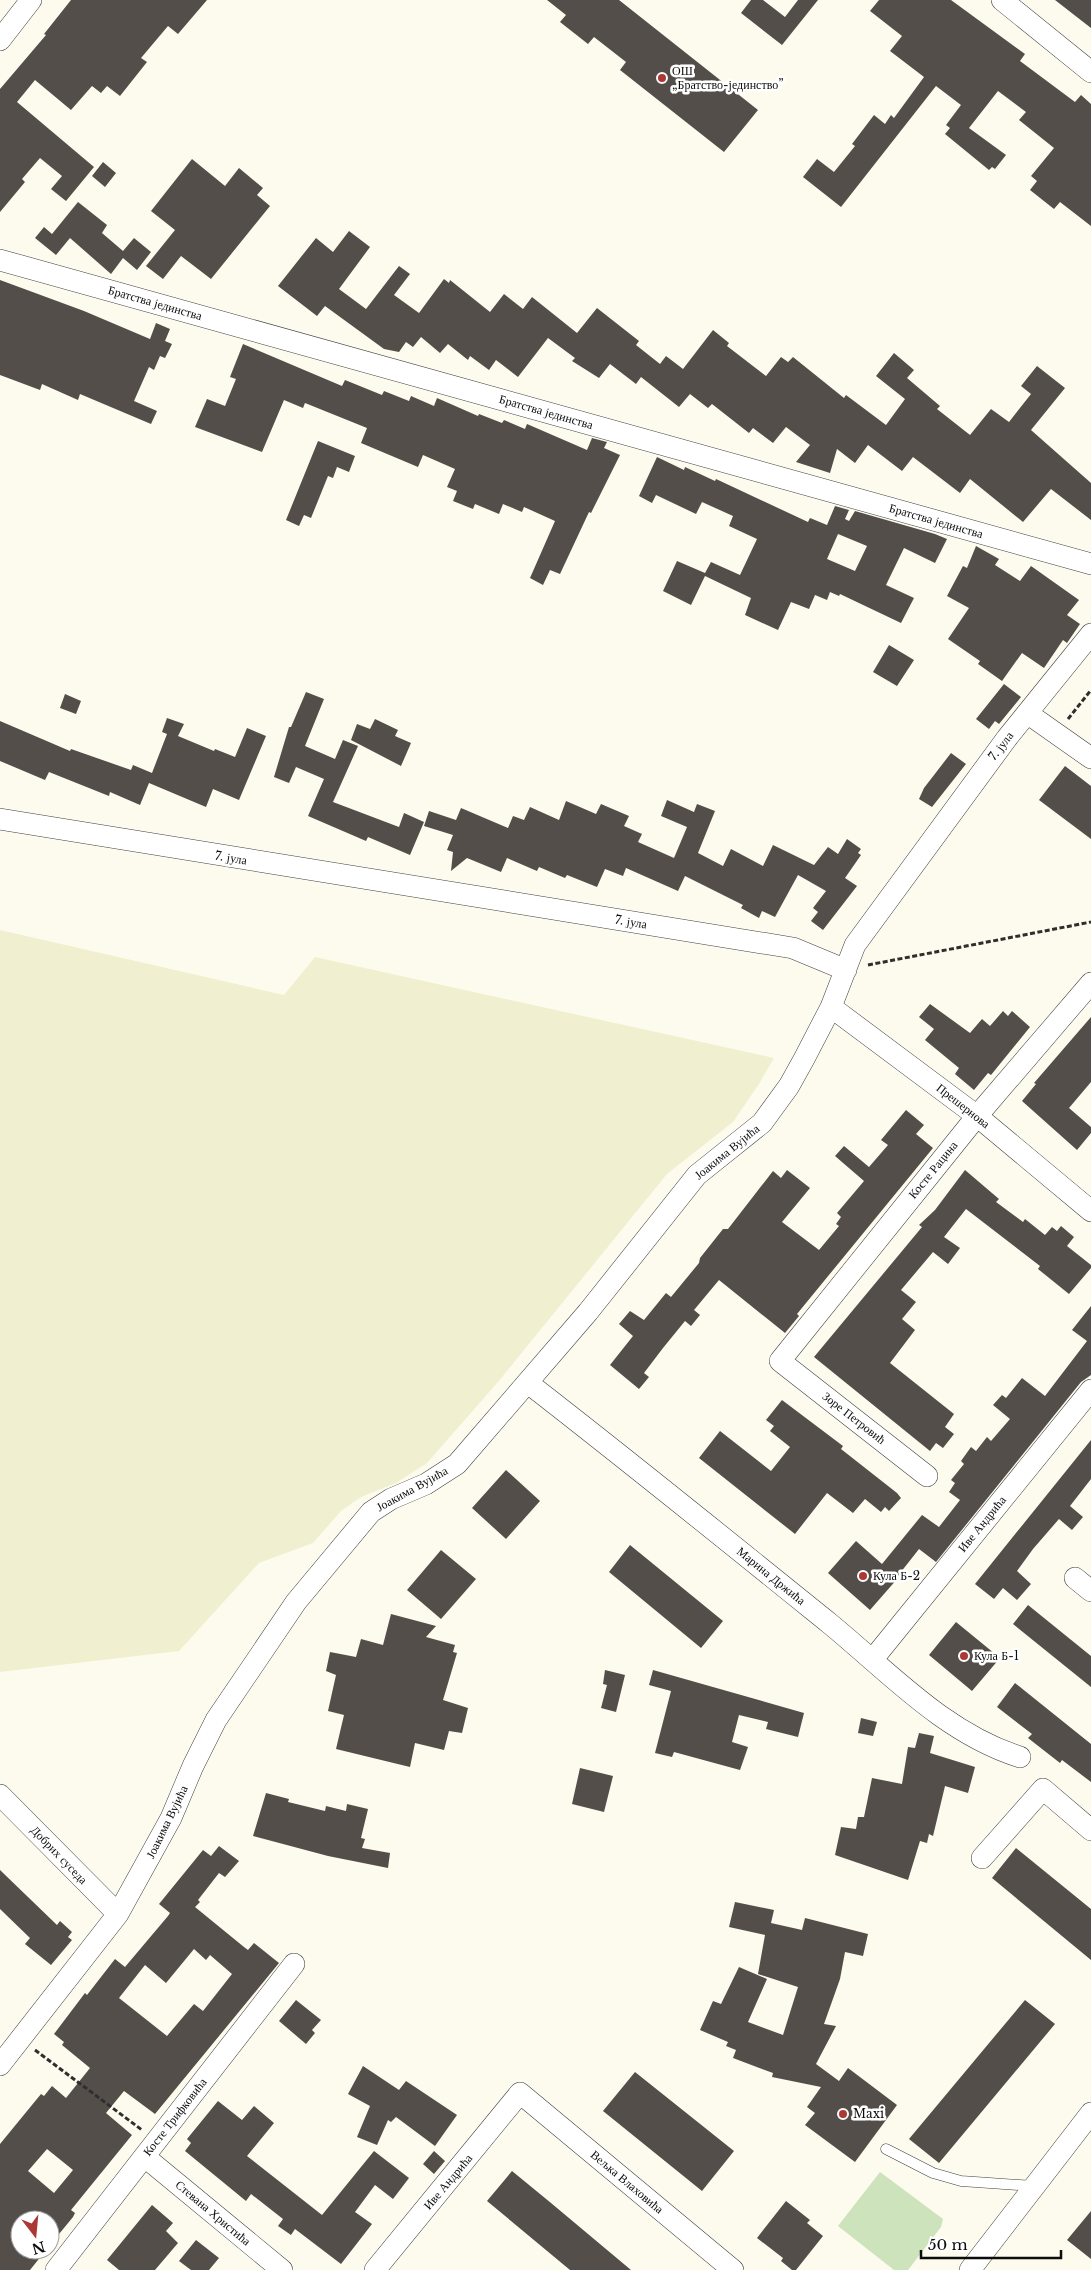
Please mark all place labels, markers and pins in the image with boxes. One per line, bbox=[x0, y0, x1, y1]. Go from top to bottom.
place label: ОШ „Братство-јединство” bbox=[672, 63, 784, 92]
marker: ОШ „Братство-јединство” bbox=[656, 72, 668, 84]
place label: Кула Б-2 bbox=[873, 1568, 920, 1583]
marker: Кула Б-2 bbox=[857, 1570, 869, 1582]
place label: Кула Б-1 bbox=[974, 1648, 1019, 1663]
marker: Кула Б-1 bbox=[958, 1650, 970, 1662]
place label: Maxi bbox=[853, 2106, 884, 2121]
marker: Maxi bbox=[837, 2108, 849, 2120]

